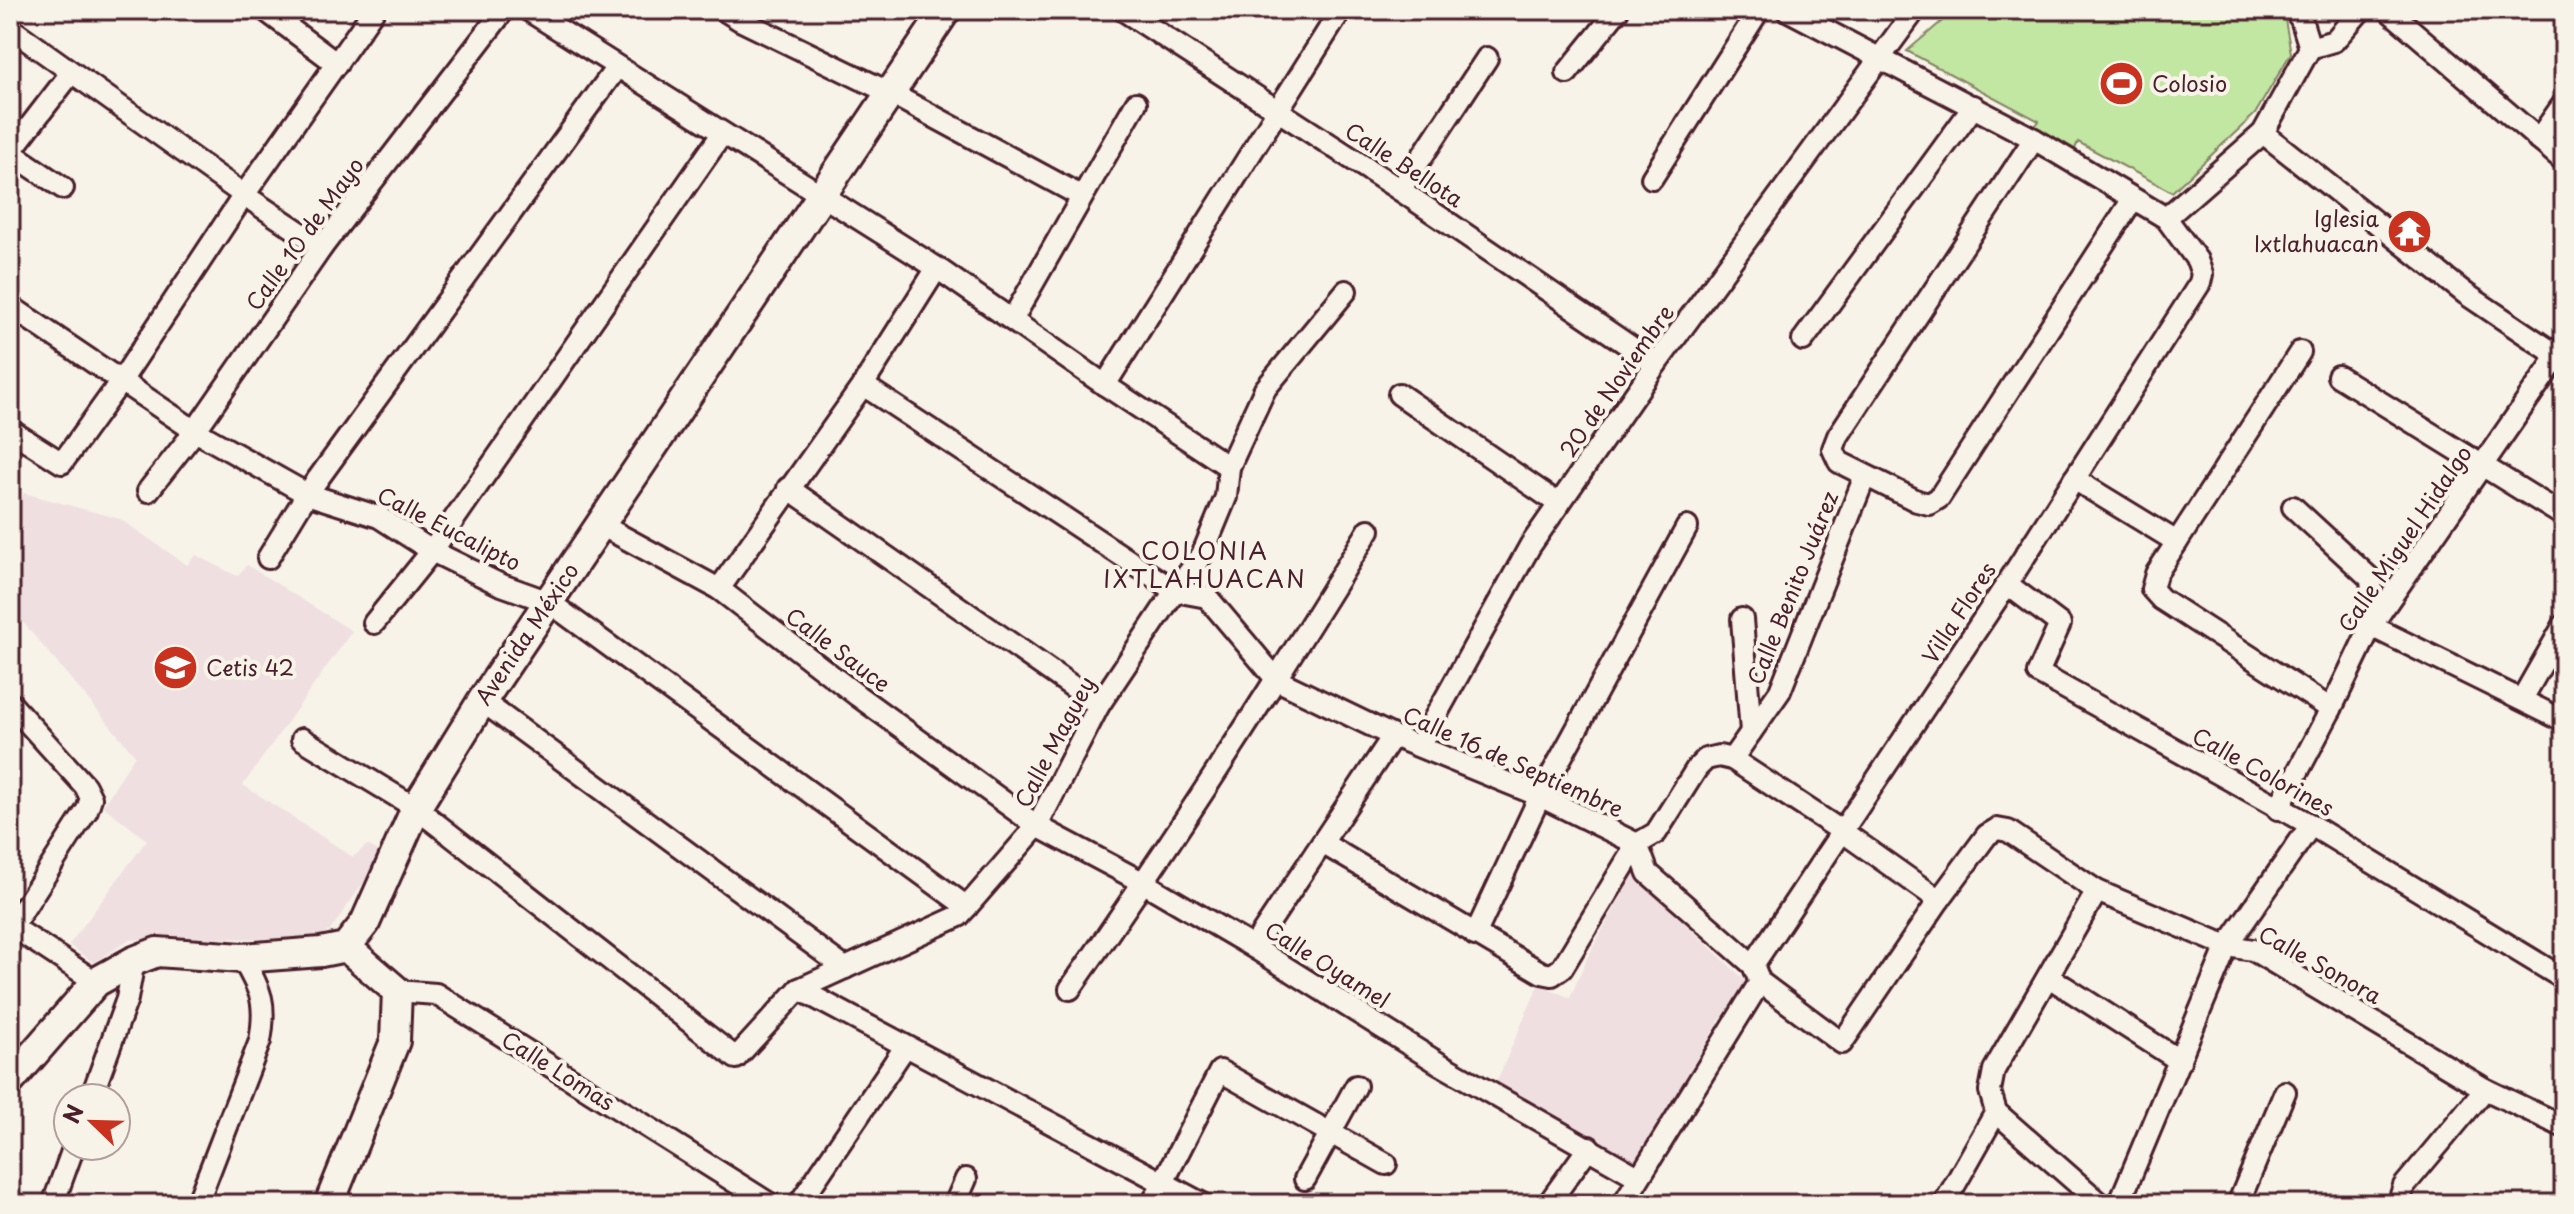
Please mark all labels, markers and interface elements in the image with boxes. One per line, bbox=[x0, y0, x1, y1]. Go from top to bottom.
sports icon: Colosio bbox=[2097, 60, 2145, 108]
place label: Colosio bbox=[2152, 66, 2227, 99]
street label: Calle Bellota bbox=[1339, 113, 1471, 214]
street label: Calle 10 de Mayo bbox=[237, 150, 371, 317]
place label: Iglesia Ixtlahuacan bbox=[2254, 201, 2380, 259]
temple icon: Iglesia Ixtlahuacan bbox=[2386, 208, 2434, 256]
street label: 20 de Noviembre bbox=[1551, 297, 1681, 463]
street label: Calle Miguel Hidalgo bbox=[2329, 438, 2479, 638]
street label: Calle Eucalipto bbox=[372, 477, 527, 578]
street label: Calle Benito Juárez bbox=[1738, 486, 1845, 689]
district label: COLONIA IXTLAHUACAN bbox=[1103, 532, 1307, 596]
street label: Avenida México bbox=[466, 555, 586, 711]
street label: Villa Flores bbox=[1913, 555, 2003, 669]
street label: Calle Sauce bbox=[780, 598, 898, 699]
school or university icon: Cetis 42 bbox=[151, 644, 199, 692]
place label: Cetis 42 bbox=[206, 650, 294, 683]
street label: Calle Maguey bbox=[1005, 670, 1102, 813]
street label: Calle 16 de Septiembre bbox=[1398, 697, 1629, 824]
street label: Calle Colorines bbox=[2187, 718, 2341, 823]
street label: Calle Oyamel bbox=[1259, 912, 1397, 1015]
street label: Calle Sonora bbox=[2253, 916, 2389, 1011]
street label: Calle Lomas bbox=[496, 1022, 622, 1118]
north arrow bbox=[52, 1082, 132, 1162]
text: N bbox=[54, 1099, 91, 1128]

